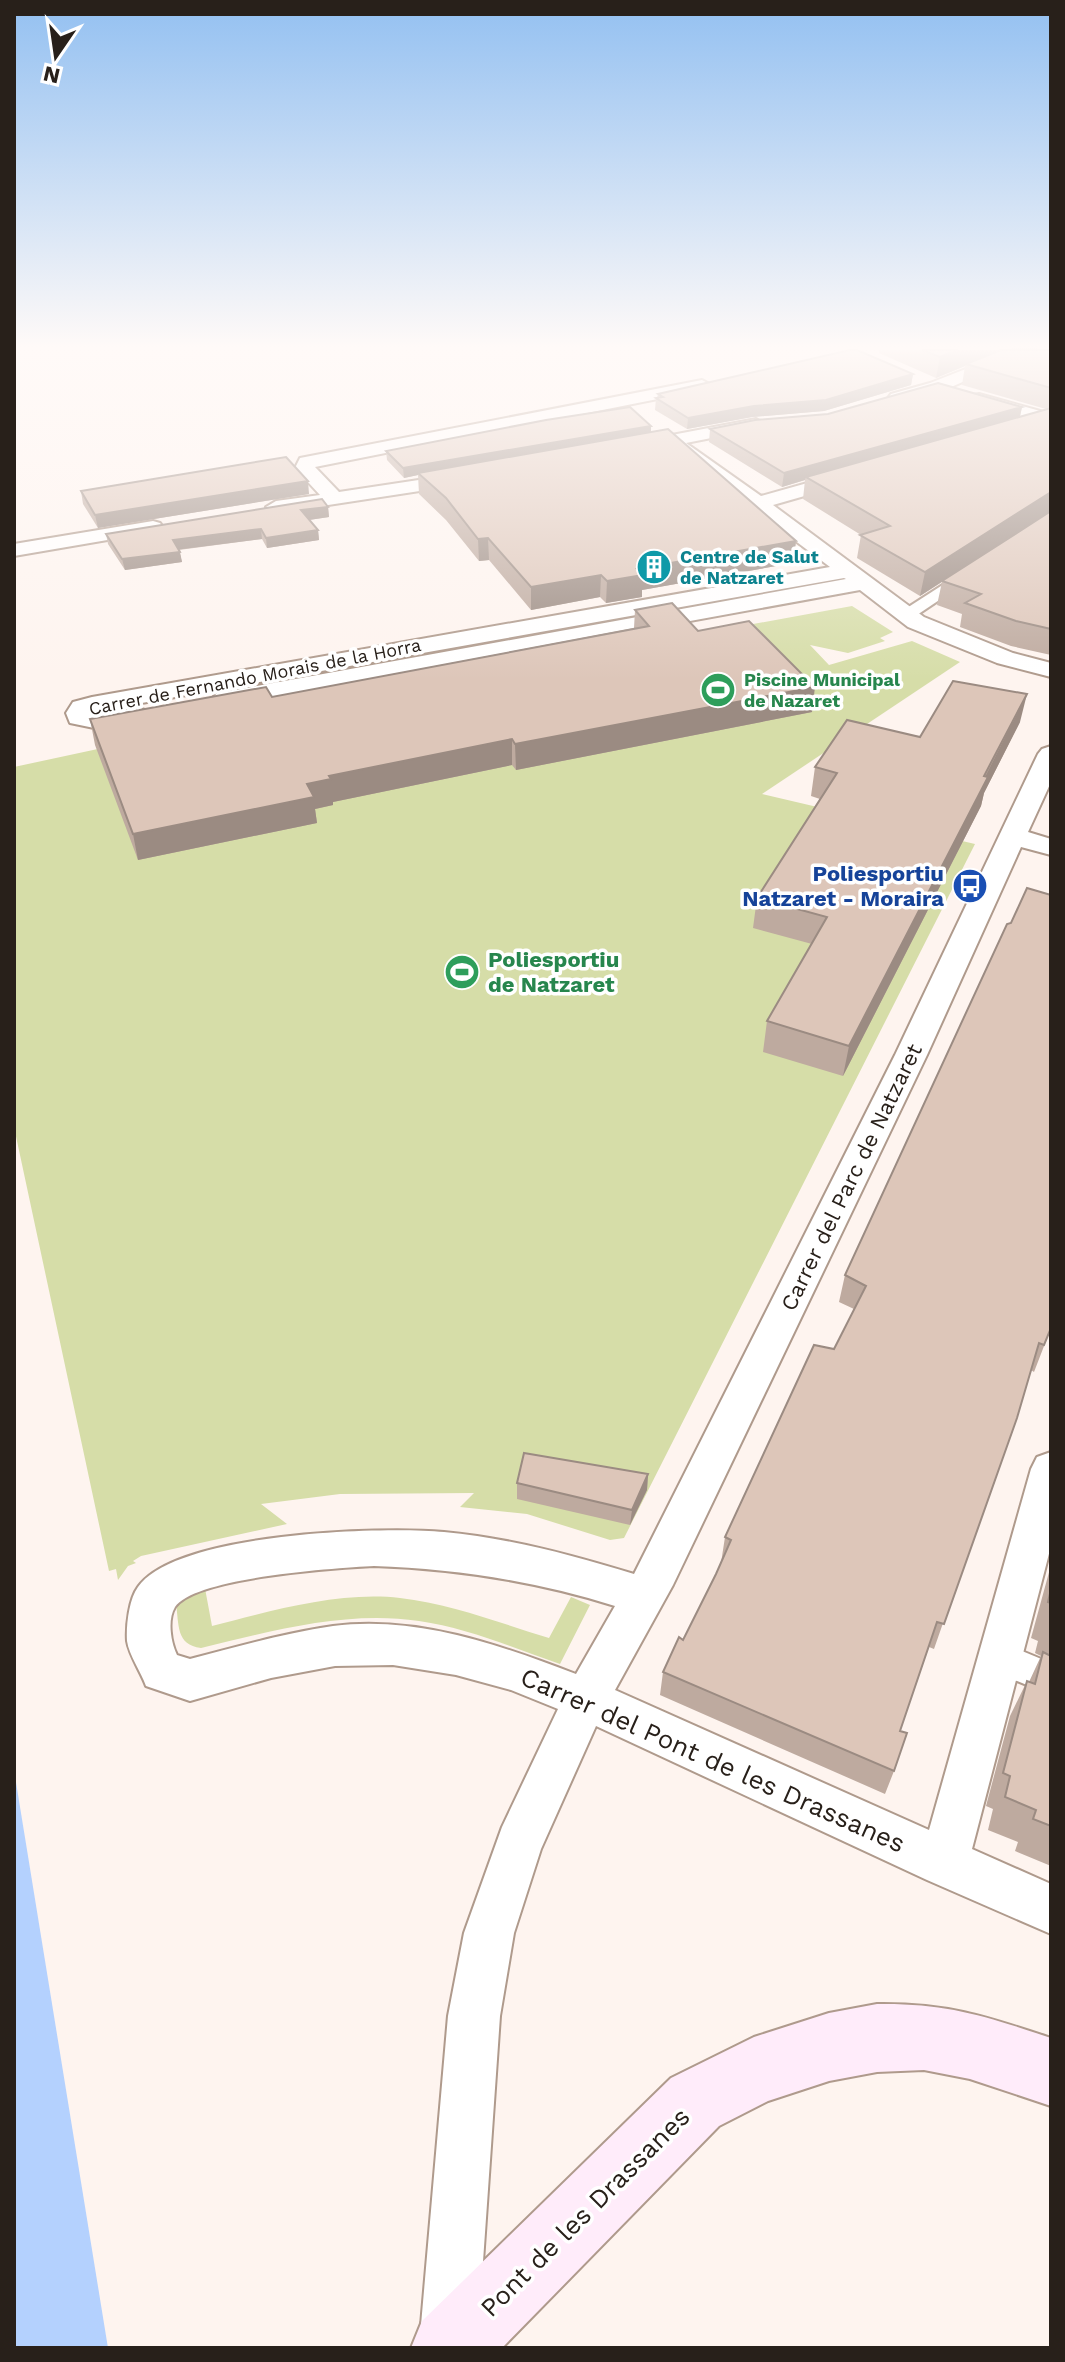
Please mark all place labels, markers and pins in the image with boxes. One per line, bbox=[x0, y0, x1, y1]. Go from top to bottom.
place label: Centre de Salut de Natzaret bbox=[680, 546, 819, 588]
building icon: Centre de Salut de Natzaret bbox=[635, 548, 673, 586]
place label: Piscine Municipal de Nazaret bbox=[744, 669, 900, 711]
sports icon: Piscine Municipal de Nazaret bbox=[699, 671, 737, 709]
place label: Poliesportiu Natzaret - Moraira bbox=[742, 861, 944, 911]
bus stop icon: Poliesportiu Natzaret - Moraira bbox=[951, 867, 989, 905]
place label: Poliesportiu de Natzaret bbox=[488, 947, 619, 997]
sports icon: Poliesportiu de Natzaret bbox=[443, 953, 481, 991]

